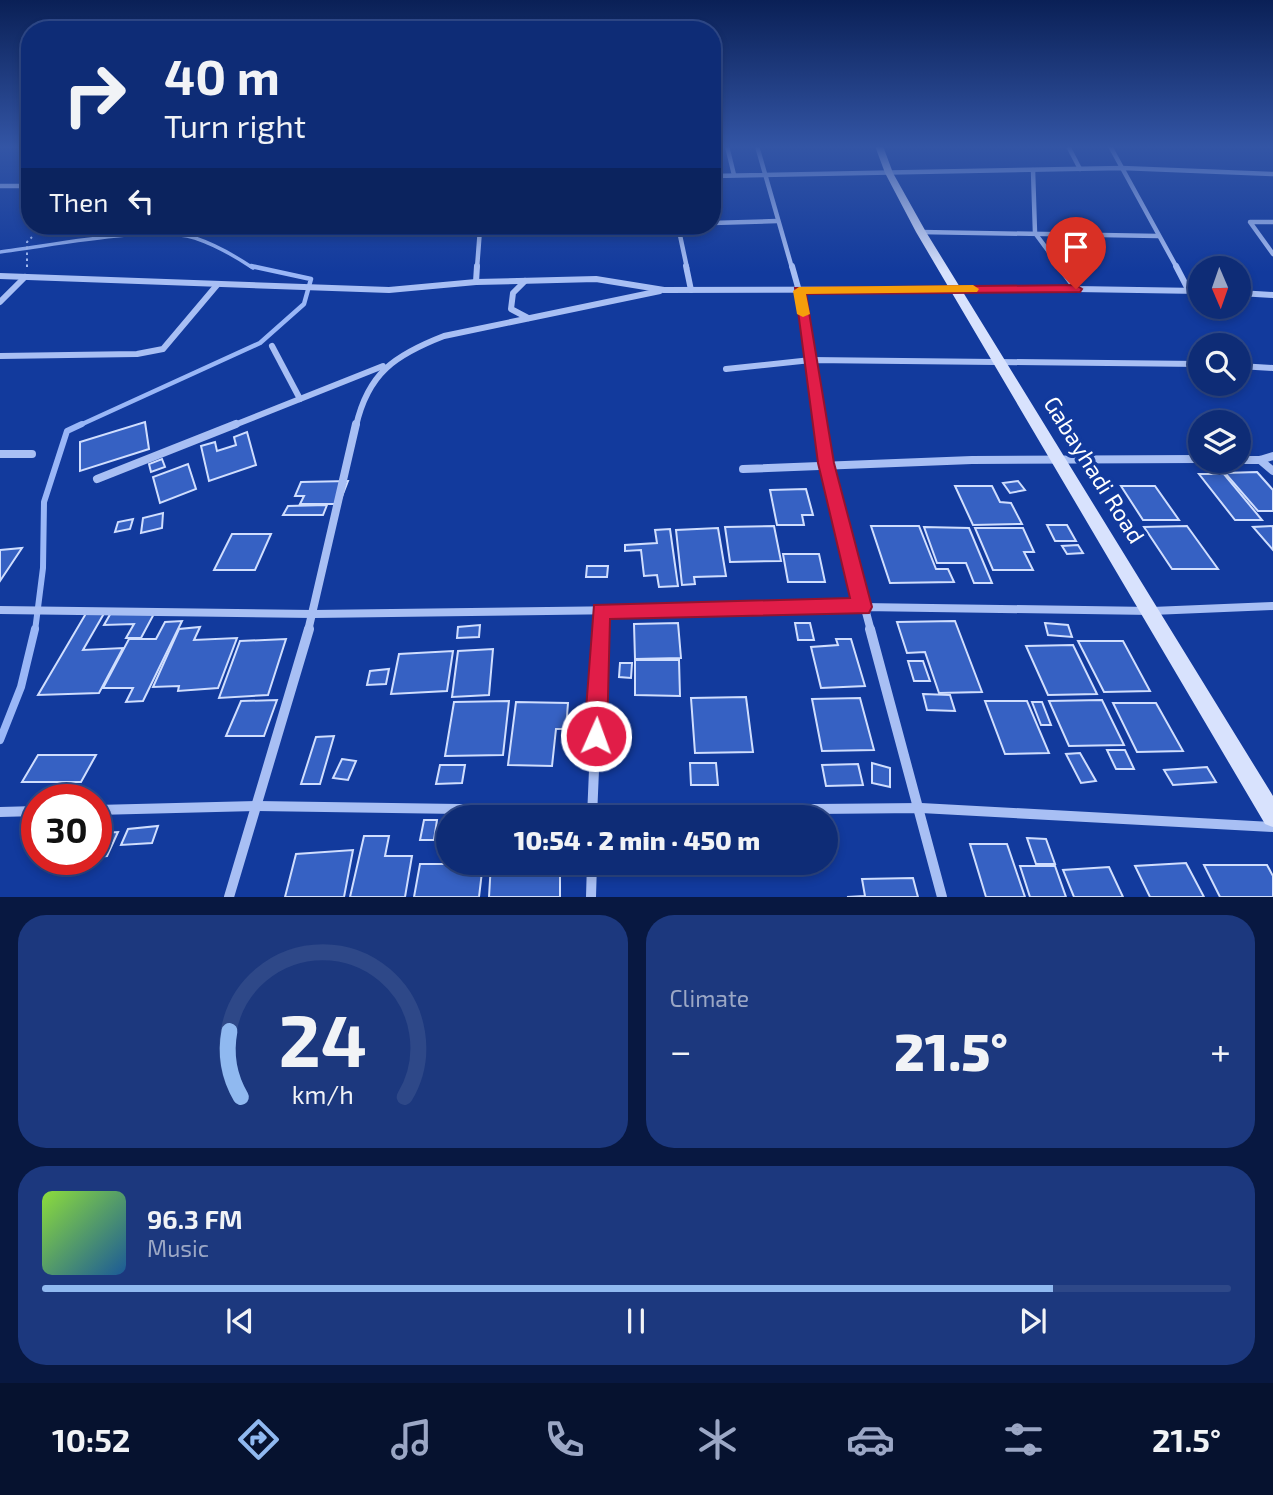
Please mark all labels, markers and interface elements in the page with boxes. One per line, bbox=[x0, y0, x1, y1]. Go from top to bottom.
text: 40 m bbox=[164, 46, 280, 105]
icon: right bbox=[49, 49, 140, 140]
text: Turn right bbox=[164, 106, 306, 144]
icon: left bbox=[122, 182, 160, 220]
text: Then bbox=[49, 186, 108, 217]
pin bbox=[1046, 217, 1106, 289]
icon: arrive bbox=[1057, 228, 1095, 266]
north arrow bbox=[1188, 256, 1251, 318]
map controls bbox=[1188, 256, 1251, 473]
button: search bbox=[1188, 333, 1251, 396]
street label: Gabayhadi Road bbox=[1038, 391, 1151, 548]
button: layers bbox=[1188, 410, 1251, 473]
position arrow bbox=[559, 699, 633, 773]
speed limit sign: 30 bbox=[21, 784, 112, 875]
text: 10:54 · 2 min · 450 m bbox=[514, 824, 760, 855]
text: Climate bbox=[670, 984, 749, 1012]
text: 24 bbox=[278, 995, 367, 1083]
text: 21.5° bbox=[894, 1019, 1008, 1081]
text: − bbox=[670, 1027, 692, 1073]
text: + bbox=[1210, 1027, 1231, 1073]
text: km/h bbox=[292, 1079, 354, 1109]
text: 96.3 FM bbox=[147, 1203, 243, 1234]
text: Music bbox=[147, 1234, 209, 1262]
icon: previous bbox=[221, 1302, 259, 1340]
icon: pause bbox=[617, 1302, 655, 1340]
icon: next bbox=[1014, 1302, 1052, 1340]
icon: directions bbox=[234, 1415, 283, 1464]
icon: music bbox=[387, 1415, 436, 1464]
icon: phone bbox=[540, 1415, 589, 1464]
icon: climate bbox=[693, 1415, 742, 1464]
icon: car bbox=[846, 1415, 895, 1464]
icon: filters bbox=[999, 1415, 1048, 1464]
text: 10:52 bbox=[52, 1420, 130, 1458]
text: 21.5° bbox=[1152, 1420, 1221, 1458]

